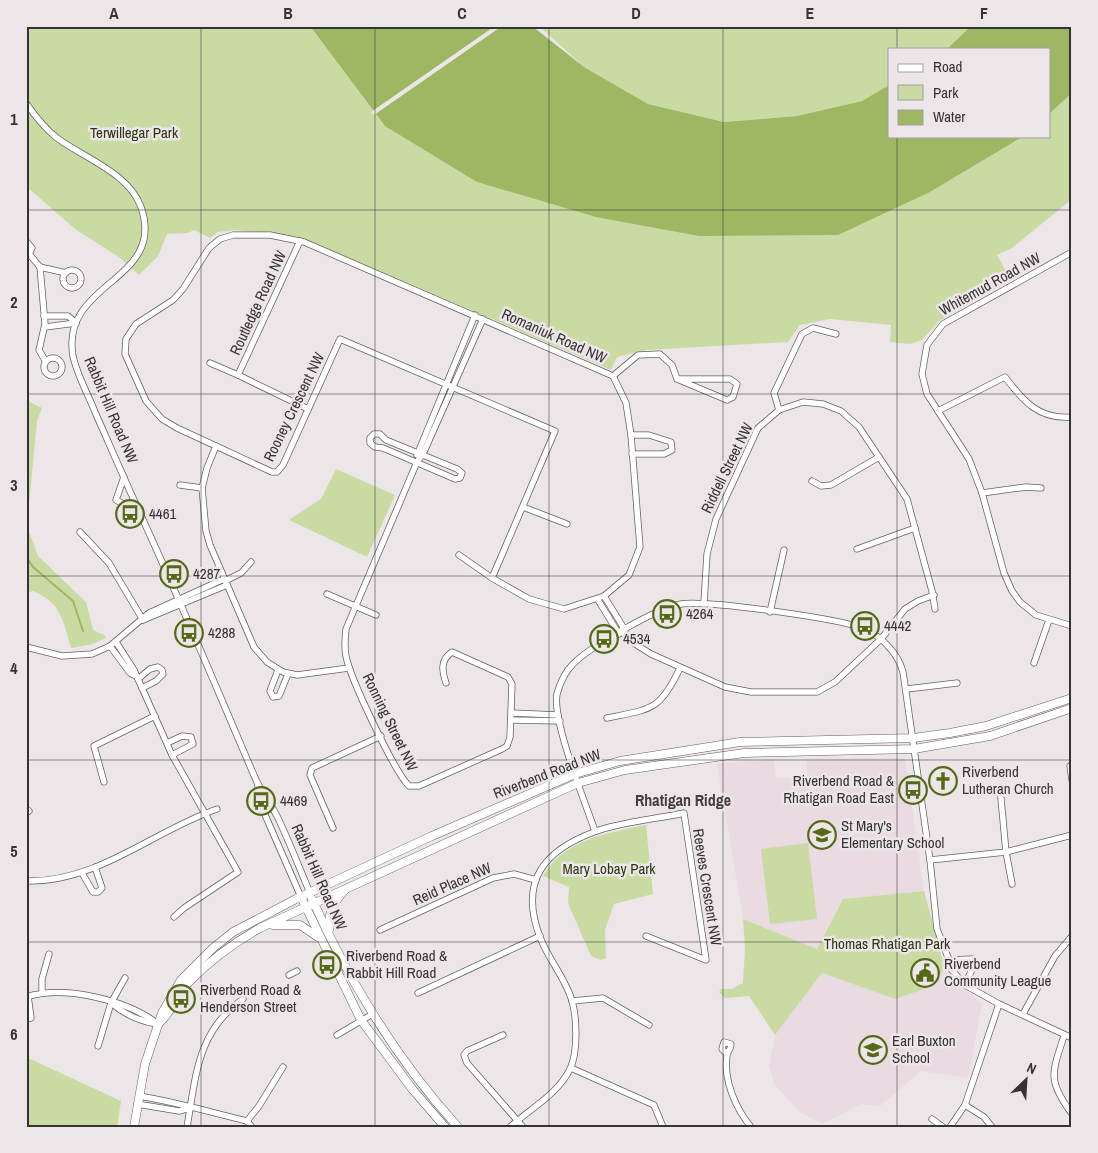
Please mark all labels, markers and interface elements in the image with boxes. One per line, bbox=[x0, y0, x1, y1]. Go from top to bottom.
text: A bbox=[109, 2, 119, 24]
text: B bbox=[283, 2, 293, 24]
text: C bbox=[457, 2, 467, 24]
text: D bbox=[631, 2, 641, 24]
text: E bbox=[806, 2, 815, 24]
text: F bbox=[980, 2, 988, 24]
legend bbox=[888, 48, 1050, 138]
text: Road bbox=[933, 56, 962, 77]
text: Park bbox=[933, 82, 959, 103]
text: Water bbox=[933, 106, 965, 127]
text: 1 bbox=[10, 108, 18, 130]
park label: Terwillegar Park bbox=[90, 122, 179, 143]
street label: Routledge Road NW bbox=[224, 247, 291, 358]
street label: Whitemud Road NW bbox=[935, 247, 1045, 320]
text: 2 bbox=[10, 291, 18, 313]
street label: Romaniuk Road NW bbox=[498, 303, 610, 368]
street label: Rooney Crescent NW bbox=[258, 348, 329, 465]
street label: Rabbit Hill Road NW bbox=[79, 353, 144, 467]
street label: Riddell Street NW bbox=[696, 419, 758, 517]
text: 3 bbox=[10, 474, 18, 496]
bus stop icon: 4461 bbox=[115, 499, 145, 529]
place label: 4461 bbox=[149, 503, 177, 524]
bus stop icon: 4287 bbox=[159, 559, 189, 589]
place label: 4287 bbox=[193, 563, 221, 584]
bus stop icon: 4264 bbox=[652, 599, 682, 629]
place label: 4264 bbox=[686, 603, 714, 624]
bus stop icon: 4442 bbox=[850, 611, 880, 641]
place label: 4442 bbox=[884, 615, 912, 636]
bus stop icon: 4288 bbox=[174, 618, 204, 648]
place label: 4288 bbox=[208, 622, 236, 643]
bus stop icon: 4534 bbox=[589, 624, 619, 654]
place label: 4534 bbox=[623, 628, 651, 649]
text: 4 bbox=[10, 657, 18, 679]
street label: Ronning Street NW bbox=[358, 669, 423, 775]
street label: Riverbend Road NW bbox=[490, 743, 604, 804]
place label: Riverbend Lutheran Church bbox=[962, 761, 1054, 799]
church icon: Riverbend Lutheran Church bbox=[928, 766, 958, 796]
place label: Riverbend Road & Rhatigan Road East bbox=[783, 770, 895, 808]
bus stop icon: Riverbend Road & Rhatigan Road East bbox=[898, 775, 928, 805]
bus stop icon: 4469 bbox=[246, 786, 276, 816]
district label: Rhatigan Ridge bbox=[635, 789, 731, 811]
place label: 4469 bbox=[280, 790, 308, 811]
place label: St Mary's Elementary School bbox=[841, 815, 944, 853]
street label: Rabbit Hill Road NW bbox=[287, 820, 352, 934]
school or university icon: St Mary's Elementary School bbox=[807, 820, 837, 850]
street label: Reeves Crescent NW bbox=[688, 827, 727, 947]
text: 5 bbox=[10, 840, 18, 862]
street label: Reid Place NW bbox=[409, 857, 495, 910]
park label: Mary Lobay Park bbox=[563, 858, 656, 879]
park label: Thomas Rhatigan Park bbox=[824, 933, 951, 954]
place label: Riverbend Road & Rabbit Hill Road bbox=[346, 945, 448, 983]
bus stop icon: Riverbend Road & Rabbit Hill Road bbox=[312, 950, 342, 980]
place label: Riverbend Community League bbox=[944, 953, 1052, 991]
public building icon: Riverbend Community League bbox=[910, 958, 940, 988]
place label: Riverbend Road & Henderson Street bbox=[200, 979, 302, 1017]
bus stop icon: Riverbend Road & Henderson Street bbox=[166, 984, 196, 1014]
text: 6 bbox=[10, 1023, 18, 1045]
place label: Earl Buxton School bbox=[892, 1030, 956, 1068]
school or university icon: Earl Buxton School bbox=[858, 1035, 888, 1065]
north arrow bbox=[1000, 1056, 1050, 1106]
text: N bbox=[1024, 1058, 1039, 1078]

